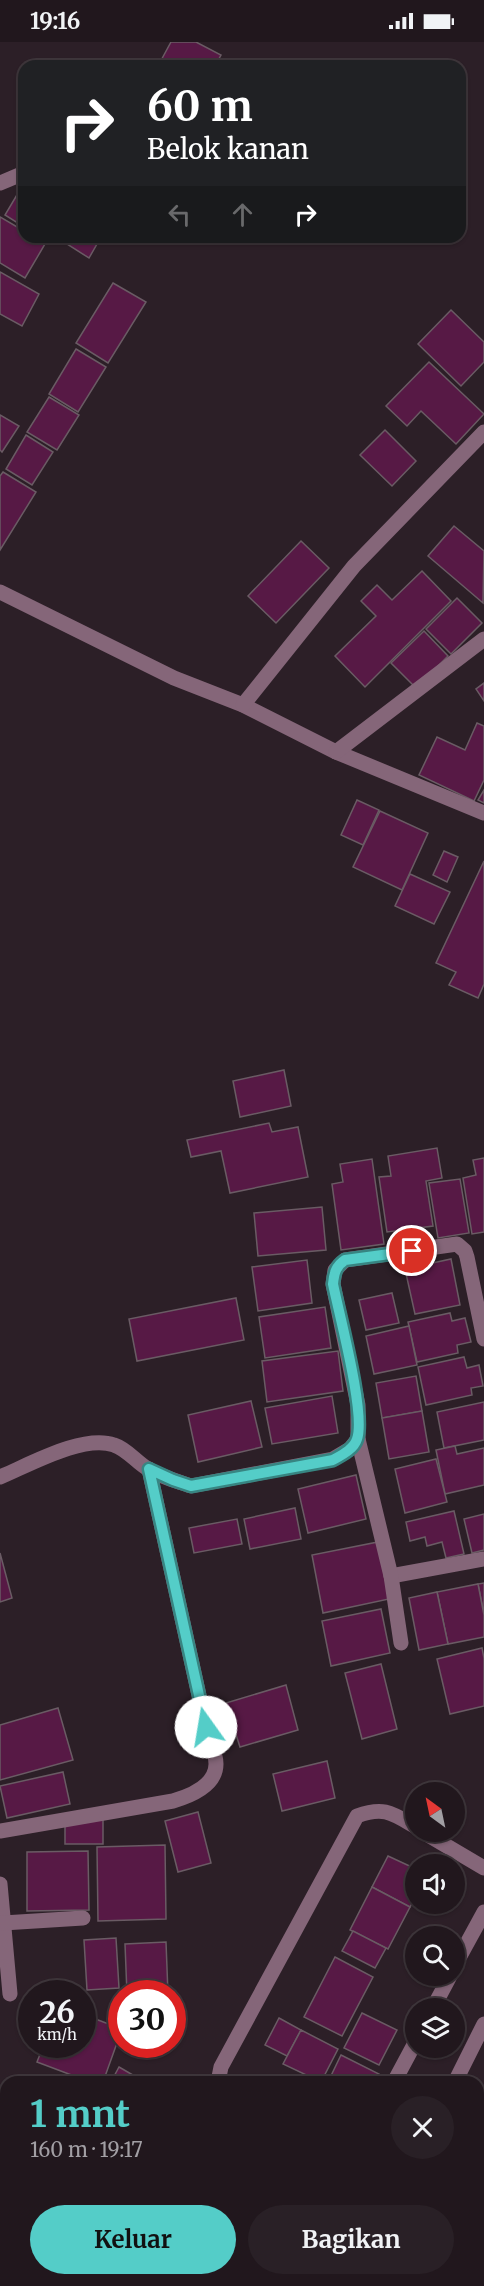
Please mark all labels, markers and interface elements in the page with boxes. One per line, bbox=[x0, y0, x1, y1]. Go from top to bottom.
text: 19:16 bbox=[30, 7, 80, 35]
text: 60 m bbox=[147, 80, 253, 132]
icon: right bbox=[48, 84, 126, 162]
text: Belok kanan bbox=[147, 132, 309, 166]
icon: left bbox=[163, 198, 196, 231]
icon: ahead bbox=[226, 198, 259, 231]
icon: right bbox=[289, 198, 322, 231]
pin bbox=[386, 1225, 437, 1276]
icon: arrive bbox=[395, 1234, 428, 1267]
position arrow bbox=[174, 1695, 238, 1759]
north arrow bbox=[405, 1782, 465, 1842]
map controls bbox=[405, 1782, 465, 2058]
button: sound bbox=[405, 1854, 465, 1914]
button: search bbox=[405, 1926, 465, 1986]
speed limit sign: 30 bbox=[108, 1980, 186, 2058]
text: 26 bbox=[39, 1993, 75, 2031]
button: layers bbox=[405, 1998, 465, 2058]
text: km/h bbox=[37, 2025, 77, 2044]
text: 1 mnt bbox=[30, 2092, 130, 2137]
button: close bbox=[391, 2096, 454, 2159]
text: 160 m · 19:17 bbox=[30, 2137, 143, 2162]
button: Keluar bbox=[30, 2205, 236, 2274]
button: Bagikan bbox=[248, 2205, 454, 2274]

